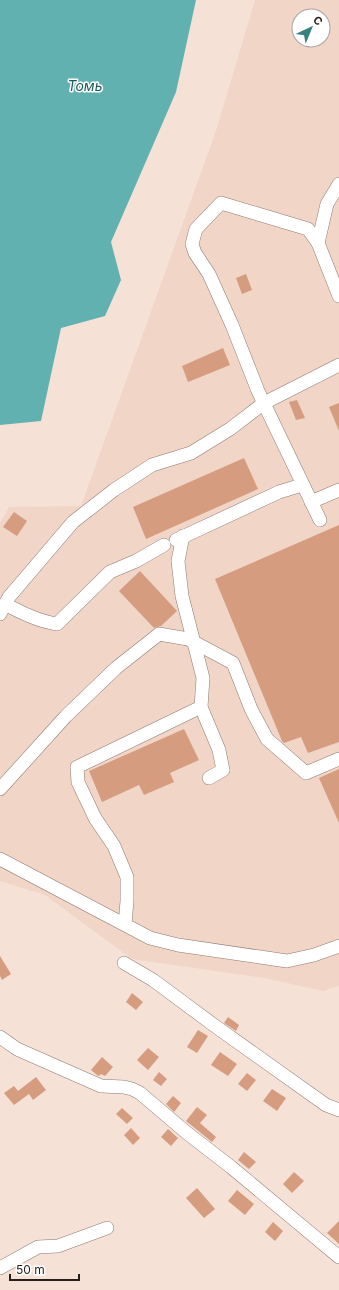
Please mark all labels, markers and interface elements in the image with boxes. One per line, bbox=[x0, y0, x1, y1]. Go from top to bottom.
north arrow bbox=[291, 8, 331, 48]
text: С bbox=[310, 13, 326, 29]
water label: Томь bbox=[68, 77, 103, 94]
scale bar bbox=[10, 1256, 79, 1282]
text: 50 m bbox=[16, 1262, 45, 1277]

